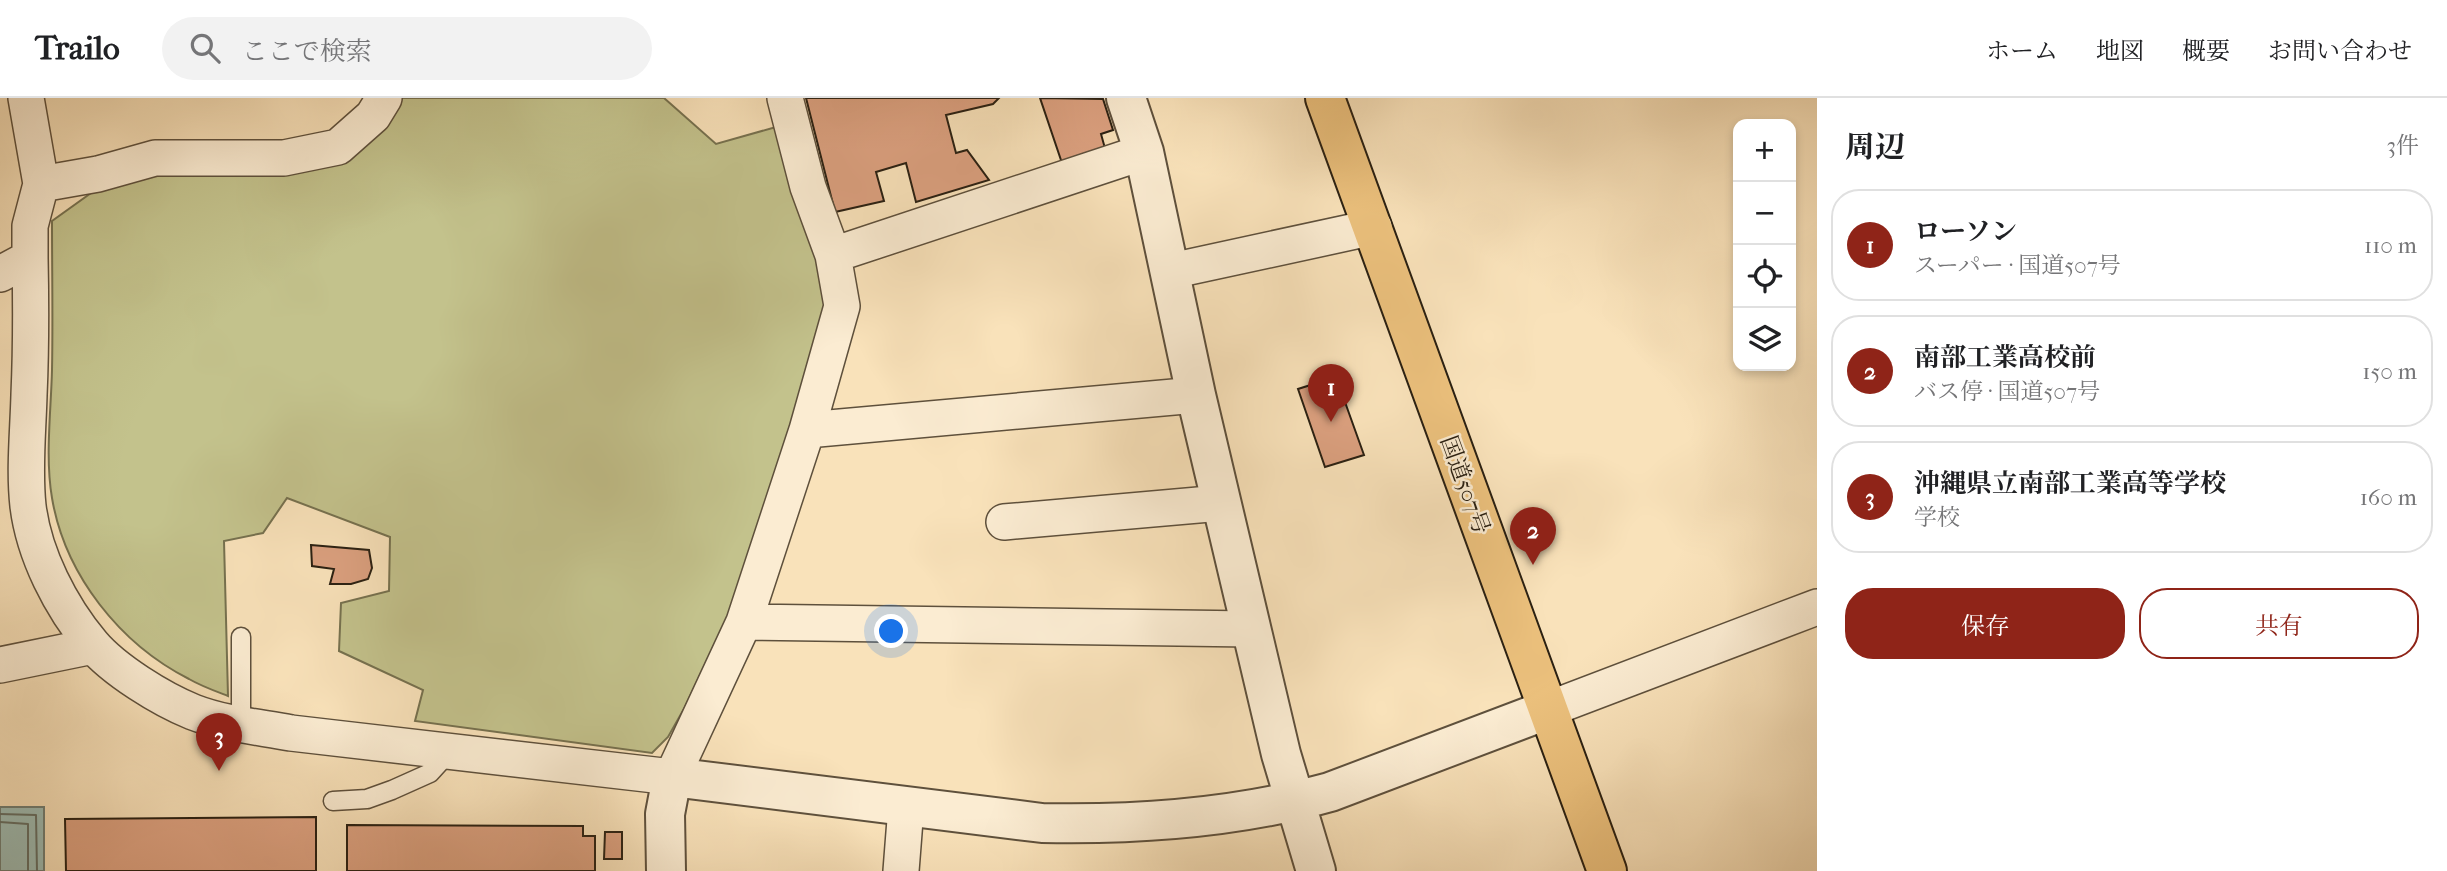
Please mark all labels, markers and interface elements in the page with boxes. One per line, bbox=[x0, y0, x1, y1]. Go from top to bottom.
search box bbox=[162, 17, 652, 80]
text: Trailo bbox=[35, 29, 120, 68]
icon: search bbox=[186, 29, 224, 67]
text: ここで検索 bbox=[242, 36, 372, 67]
text: ホーム bbox=[1986, 37, 2058, 65]
text: 地図 bbox=[2096, 37, 2144, 65]
text: 概要 bbox=[2182, 37, 2230, 65]
text: お問い合わせ bbox=[2268, 37, 2412, 65]
map controls bbox=[1733, 119, 1796, 371]
button: + bbox=[1733, 119, 1796, 182]
text: 周辺 bbox=[1845, 130, 1905, 165]
text: 3件 bbox=[2387, 132, 2419, 159]
button: − bbox=[1733, 182, 1796, 245]
text: ローソン bbox=[1914, 216, 2017, 247]
text: 1 bbox=[1866, 232, 1874, 259]
text: 110 m bbox=[2364, 232, 2417, 259]
button: locate bbox=[1733, 245, 1796, 308]
text: スーパー · 国道507号 bbox=[1914, 252, 2121, 279]
button: layers bbox=[1733, 308, 1796, 371]
text: 南部工業高校前 bbox=[1914, 342, 2096, 373]
text: 2 bbox=[1864, 358, 1876, 385]
text: 150 m bbox=[2362, 358, 2417, 385]
pin: 1 bbox=[1308, 364, 1354, 422]
text: バス停 · 国道507号 bbox=[1914, 378, 2100, 405]
street label: 国道507号 bbox=[1435, 432, 1495, 538]
text: 沖縄県立南部工業高等学校 bbox=[1914, 468, 2226, 499]
text: 3 bbox=[1865, 484, 1875, 511]
text: 160 m bbox=[2360, 484, 2417, 511]
text: 学校 bbox=[1914, 504, 1960, 531]
pin: 2 bbox=[1510, 507, 1556, 565]
button: 保存 bbox=[1845, 588, 2125, 659]
button: 共有 bbox=[2139, 588, 2419, 659]
your location bbox=[874, 614, 908, 648]
pin: 3 bbox=[196, 713, 242, 771]

